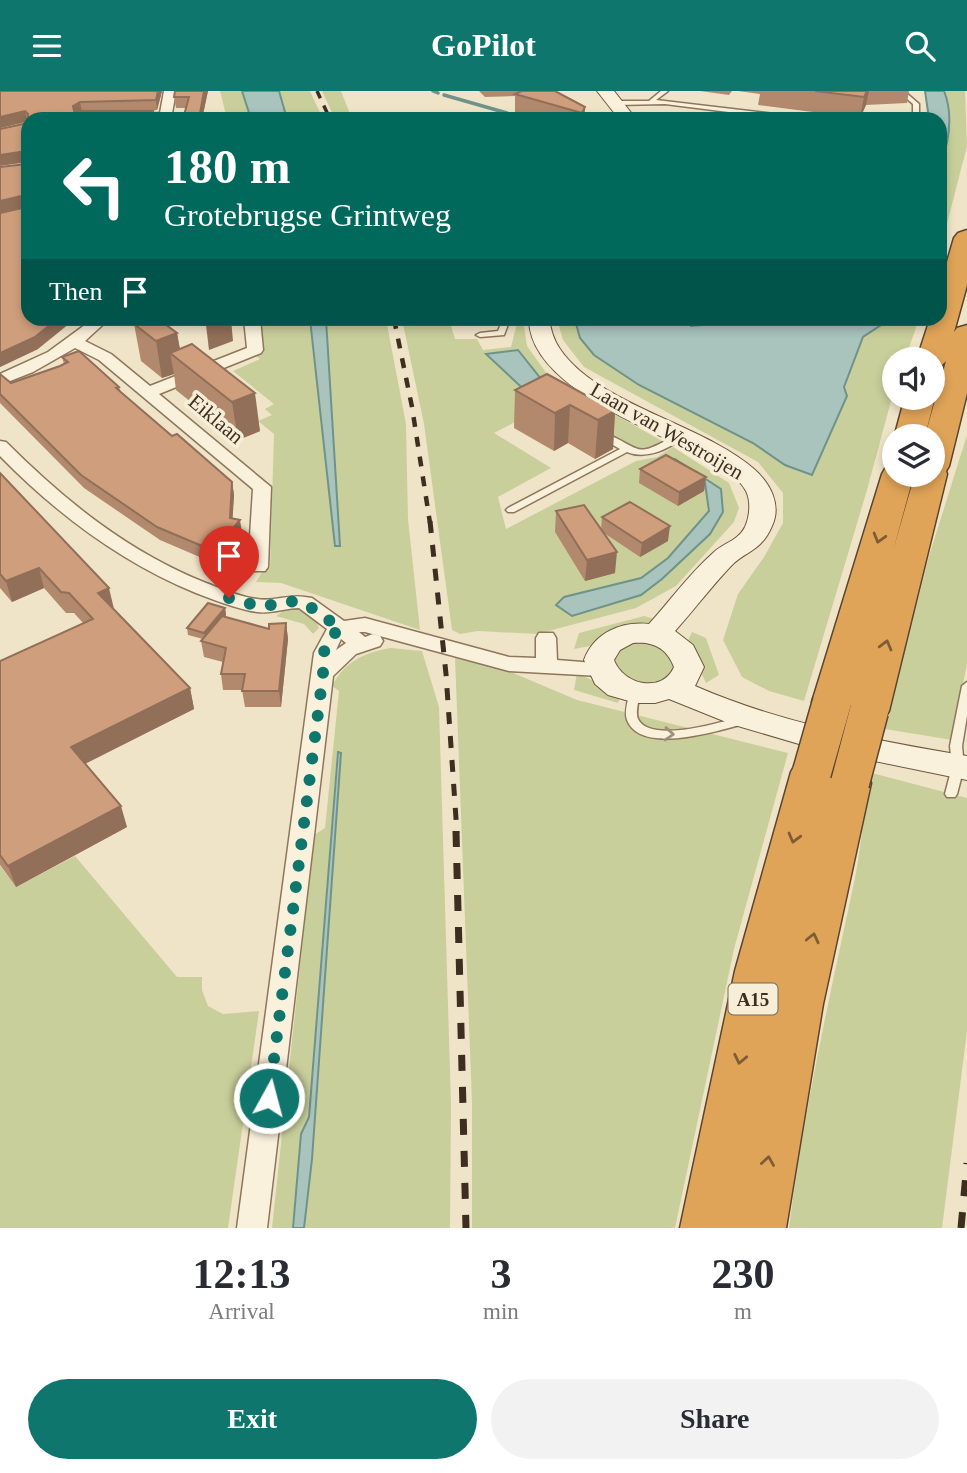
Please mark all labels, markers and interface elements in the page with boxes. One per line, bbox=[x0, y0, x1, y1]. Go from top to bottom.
icon: menu bbox=[28, 27, 66, 65]
text: GoPilot bbox=[431, 27, 536, 63]
icon: search bbox=[901, 27, 939, 65]
text: 180 m bbox=[164, 139, 291, 194]
icon: left bbox=[49, 140, 140, 231]
text: Grotebrugse Grintweg bbox=[164, 197, 451, 233]
icon: arrive bbox=[116, 273, 154, 311]
text: Then bbox=[49, 277, 102, 306]
map controls bbox=[882, 347, 945, 487]
button: sound bbox=[882, 347, 945, 410]
street label: Laan van Westroijen bbox=[586, 377, 748, 485]
street label: Eiklaan bbox=[184, 389, 249, 449]
button: layers bbox=[882, 424, 945, 487]
pin bbox=[199, 526, 259, 598]
one-way arrow bbox=[873, 531, 888, 543]
icon: arrive bbox=[210, 537, 248, 575]
one-way arrow bbox=[878, 639, 892, 651]
one-way arrow bbox=[664, 726, 675, 741]
one-way arrow bbox=[788, 832, 802, 844]
one-way arrow bbox=[805, 932, 819, 944]
road number: A15 bbox=[728, 984, 778, 1015]
one-way arrow bbox=[734, 1053, 749, 1065]
position arrow bbox=[232, 1061, 306, 1135]
one-way arrow bbox=[760, 1155, 775, 1166]
text: 12:13 bbox=[193, 1251, 291, 1297]
text: 3 bbox=[490, 1251, 511, 1297]
text: 230 bbox=[711, 1251, 774, 1297]
text: Arrival bbox=[208, 1299, 275, 1324]
text: min bbox=[483, 1299, 519, 1324]
text: m bbox=[734, 1299, 752, 1324]
button: Exit bbox=[28, 1379, 477, 1459]
button: Share bbox=[491, 1379, 939, 1459]

